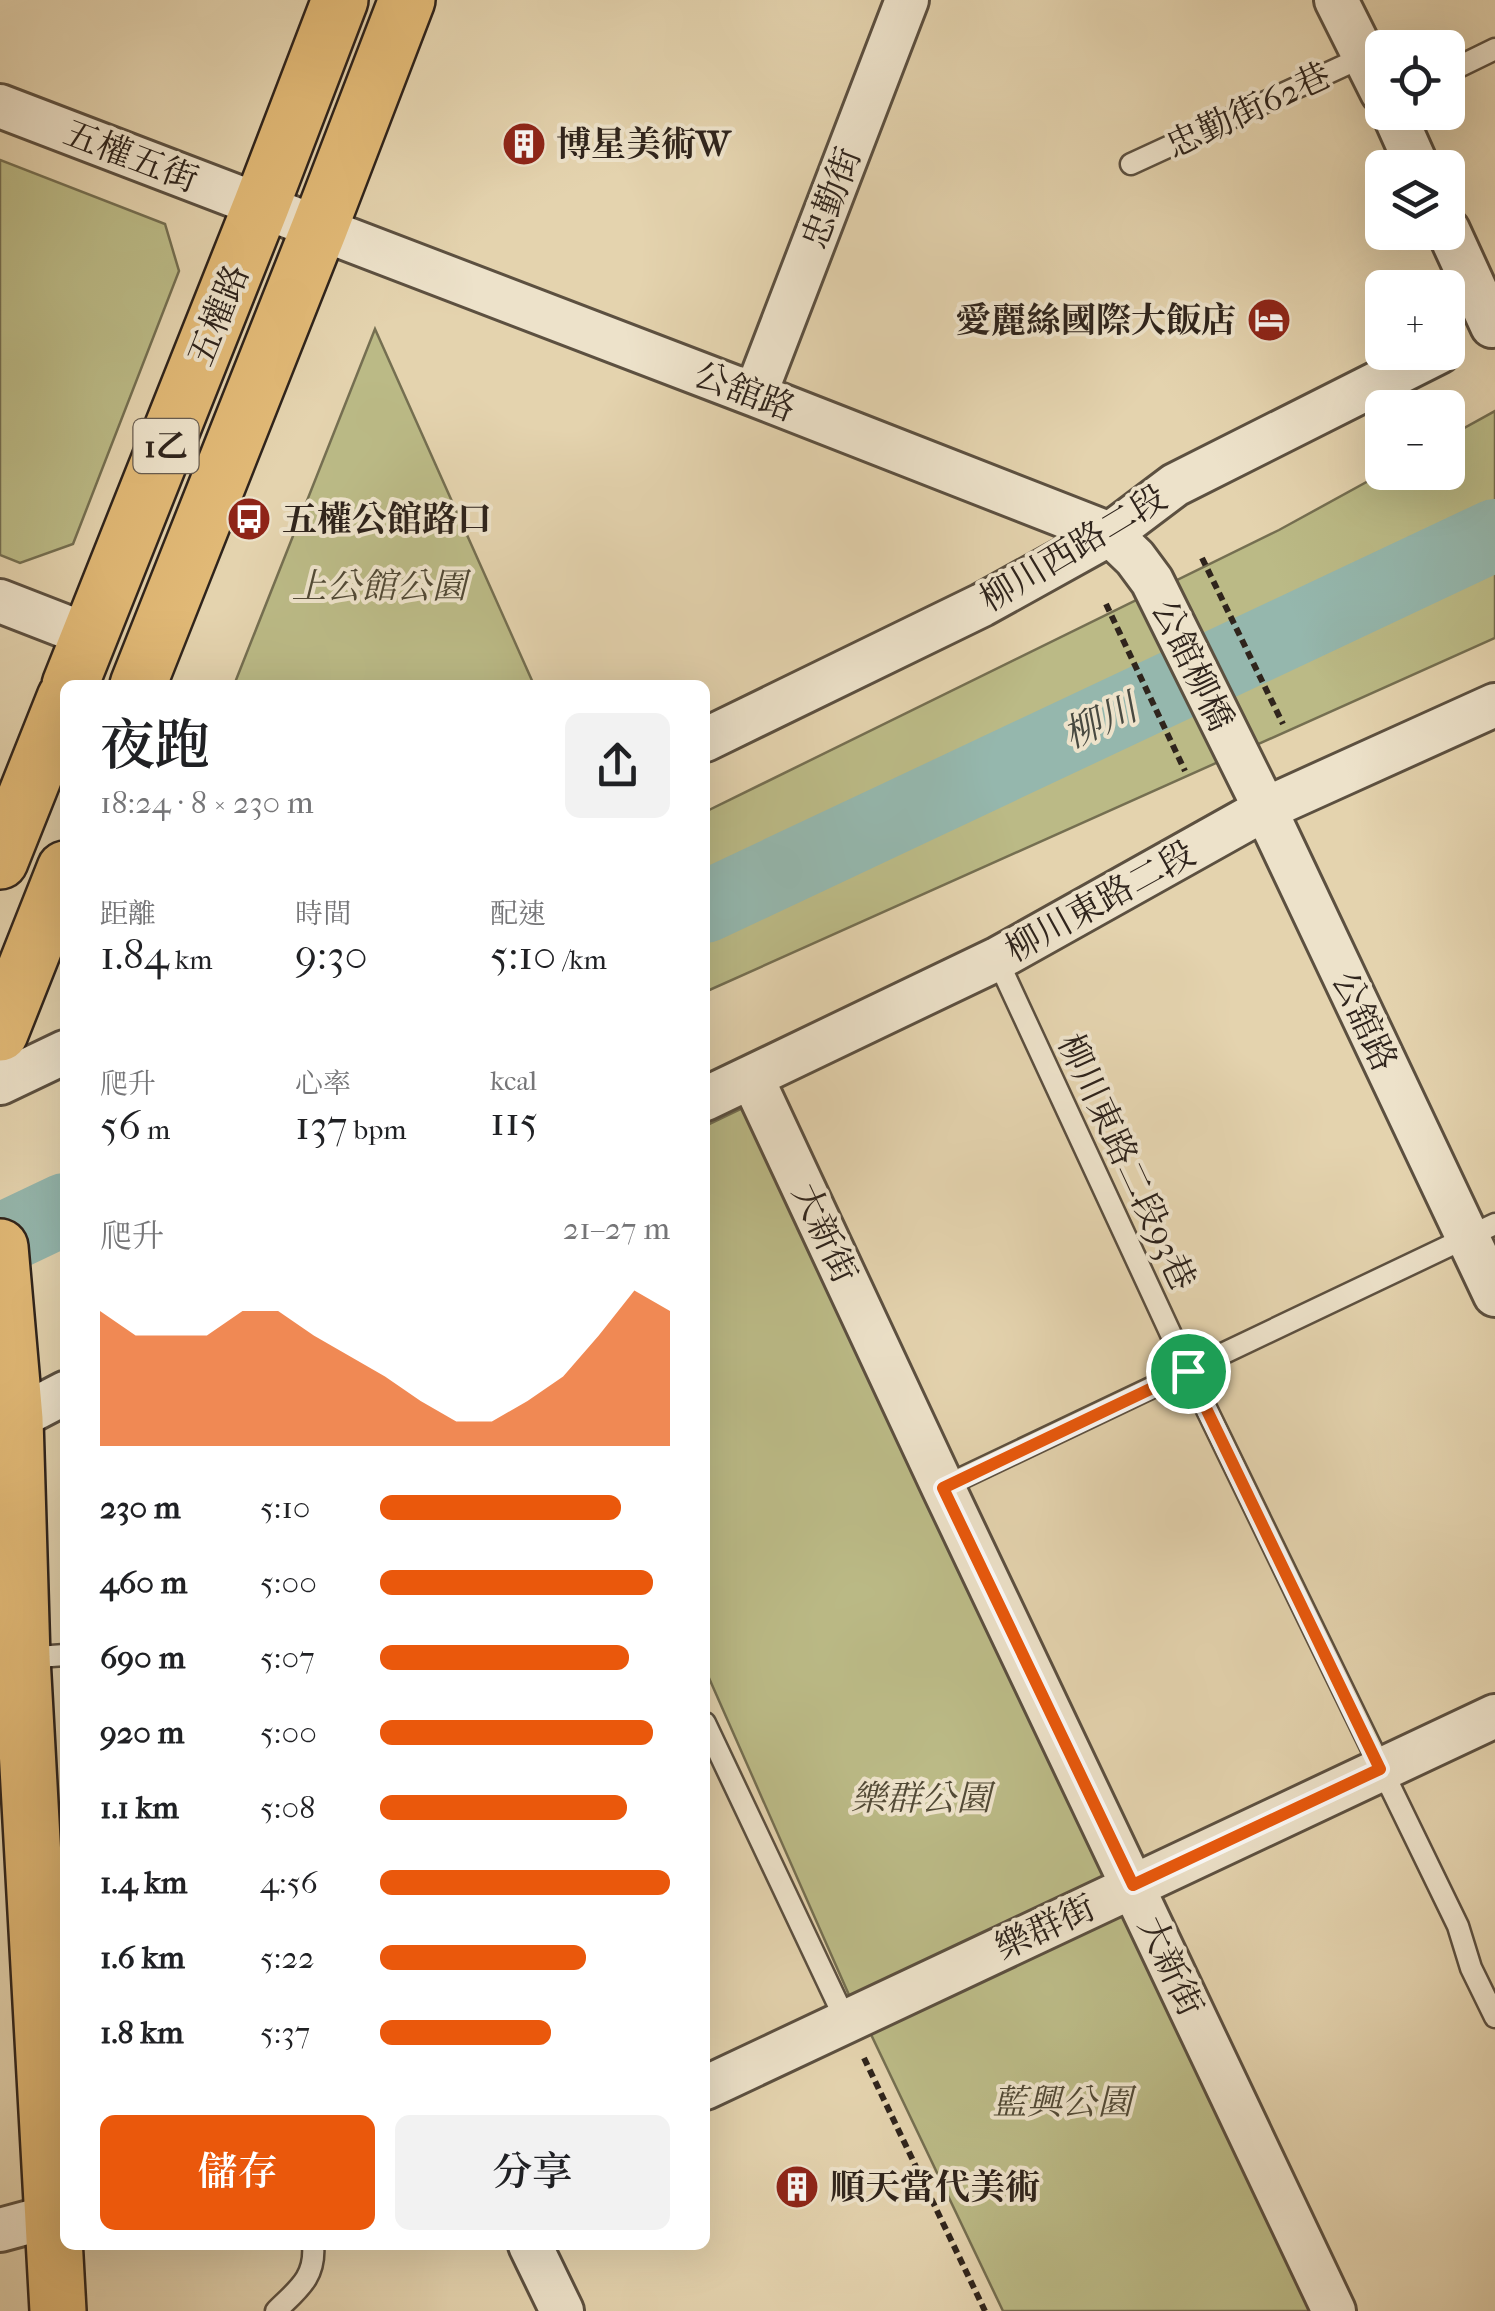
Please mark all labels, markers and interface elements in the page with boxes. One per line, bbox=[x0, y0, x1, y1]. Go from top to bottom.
map controls bbox=[1365, 30, 1465, 490]
button: locate bbox=[1365, 30, 1465, 130]
street label: 忠勤街62巷 bbox=[1159, 54, 1337, 166]
street label: 五權五街 bbox=[58, 112, 204, 201]
building icon: 博星美術W bbox=[501, 121, 547, 167]
place label: 博星美術W bbox=[556, 124, 732, 165]
street label: 忠勤街 bbox=[794, 142, 869, 255]
button: layers bbox=[1365, 150, 1465, 250]
street label: 五權路 bbox=[180, 259, 257, 372]
button: + bbox=[1365, 270, 1465, 370]
hotel icon: 愛麗絲國際大飯店 bbox=[1246, 297, 1292, 343]
place label: 愛麗絲國際大飯店 bbox=[956, 300, 1236, 341]
street label: 公舘路 bbox=[688, 354, 801, 429]
button: − bbox=[1365, 390, 1465, 490]
road number: 1乙 bbox=[134, 419, 198, 473]
street label: 柳川西路二段 bbox=[973, 477, 1174, 620]
bus stop icon: 五權公館路口 bbox=[226, 496, 272, 542]
place label: 五權公館路口 bbox=[282, 499, 492, 540]
park label: 上公館公園 bbox=[291, 566, 471, 607]
street label: 公館柳橋 bbox=[1143, 593, 1242, 737]
water label: 柳川 bbox=[1056, 683, 1148, 758]
button: share bbox=[565, 713, 670, 818]
text: 夜跑 bbox=[100, 714, 210, 778]
text: 18:24 · 8 × 230 m bbox=[100, 784, 314, 821]
street label: 柳川東路二段 bbox=[998, 833, 1202, 970]
text: 距離 bbox=[100, 897, 156, 930]
text: 時間 bbox=[295, 897, 351, 930]
text: 配速 bbox=[490, 897, 546, 930]
text: 1.84 bbox=[100, 931, 169, 980]
text: 9:30 bbox=[295, 931, 368, 980]
text: 5:10 bbox=[490, 931, 556, 980]
text: km bbox=[169, 943, 212, 976]
text: /km bbox=[556, 943, 607, 976]
street label: 公舘路 bbox=[1324, 965, 1405, 1077]
street label: 柳川東路二段93巷 bbox=[1049, 1028, 1204, 1297]
text: kcal bbox=[490, 1064, 537, 1097]
text: 爬升 bbox=[100, 1067, 156, 1100]
text: 心率 bbox=[295, 1067, 351, 1100]
text: 115 bbox=[490, 1097, 538, 1146]
text: 56 bbox=[100, 1101, 141, 1150]
text: 137 bbox=[295, 1101, 347, 1150]
text: m bbox=[141, 1113, 170, 1146]
text: bpm bbox=[347, 1113, 407, 1146]
street label: 大新街 bbox=[784, 1177, 865, 1289]
text: 21–27 m bbox=[563, 1210, 670, 1247]
text: 爬升 bbox=[100, 1218, 164, 1255]
pin bbox=[1146, 1329, 1231, 1414]
icon: arrive bbox=[1161, 1344, 1216, 1399]
text: 230 m bbox=[100, 1489, 181, 1526]
text: 5:10 bbox=[260, 1489, 310, 1526]
text: 460 m bbox=[100, 1564, 187, 1601]
text: 5:00 bbox=[260, 1564, 317, 1601]
text: 690 m bbox=[100, 1639, 185, 1676]
text: 5:07 bbox=[260, 1639, 315, 1676]
text: 920 m bbox=[100, 1714, 184, 1751]
text: 5:00 bbox=[260, 1714, 317, 1751]
park label: 樂群公園 bbox=[851, 1778, 996, 1819]
text: 1.1 km bbox=[100, 1789, 179, 1826]
text: 5:08 bbox=[260, 1789, 315, 1826]
text: 1.4 km bbox=[100, 1864, 187, 1901]
text: 4:56 bbox=[260, 1864, 318, 1901]
street label: 樂群街 bbox=[989, 1887, 1101, 1968]
street label: 大新街 bbox=[1130, 1910, 1211, 2022]
text: 1.6 km bbox=[100, 1939, 185, 1976]
text: 5:22 bbox=[260, 1939, 314, 1976]
text: 1.8 km bbox=[100, 2014, 184, 2051]
text: 5:37 bbox=[260, 2014, 310, 2051]
park label: 藍興公園 bbox=[992, 2082, 1137, 2123]
button: 儲存 bbox=[100, 2115, 375, 2230]
button: 分享 bbox=[395, 2115, 670, 2230]
building icon: 順天當代美術 bbox=[774, 2164, 820, 2210]
place label: 順天當代美術 bbox=[830, 2167, 1040, 2208]

